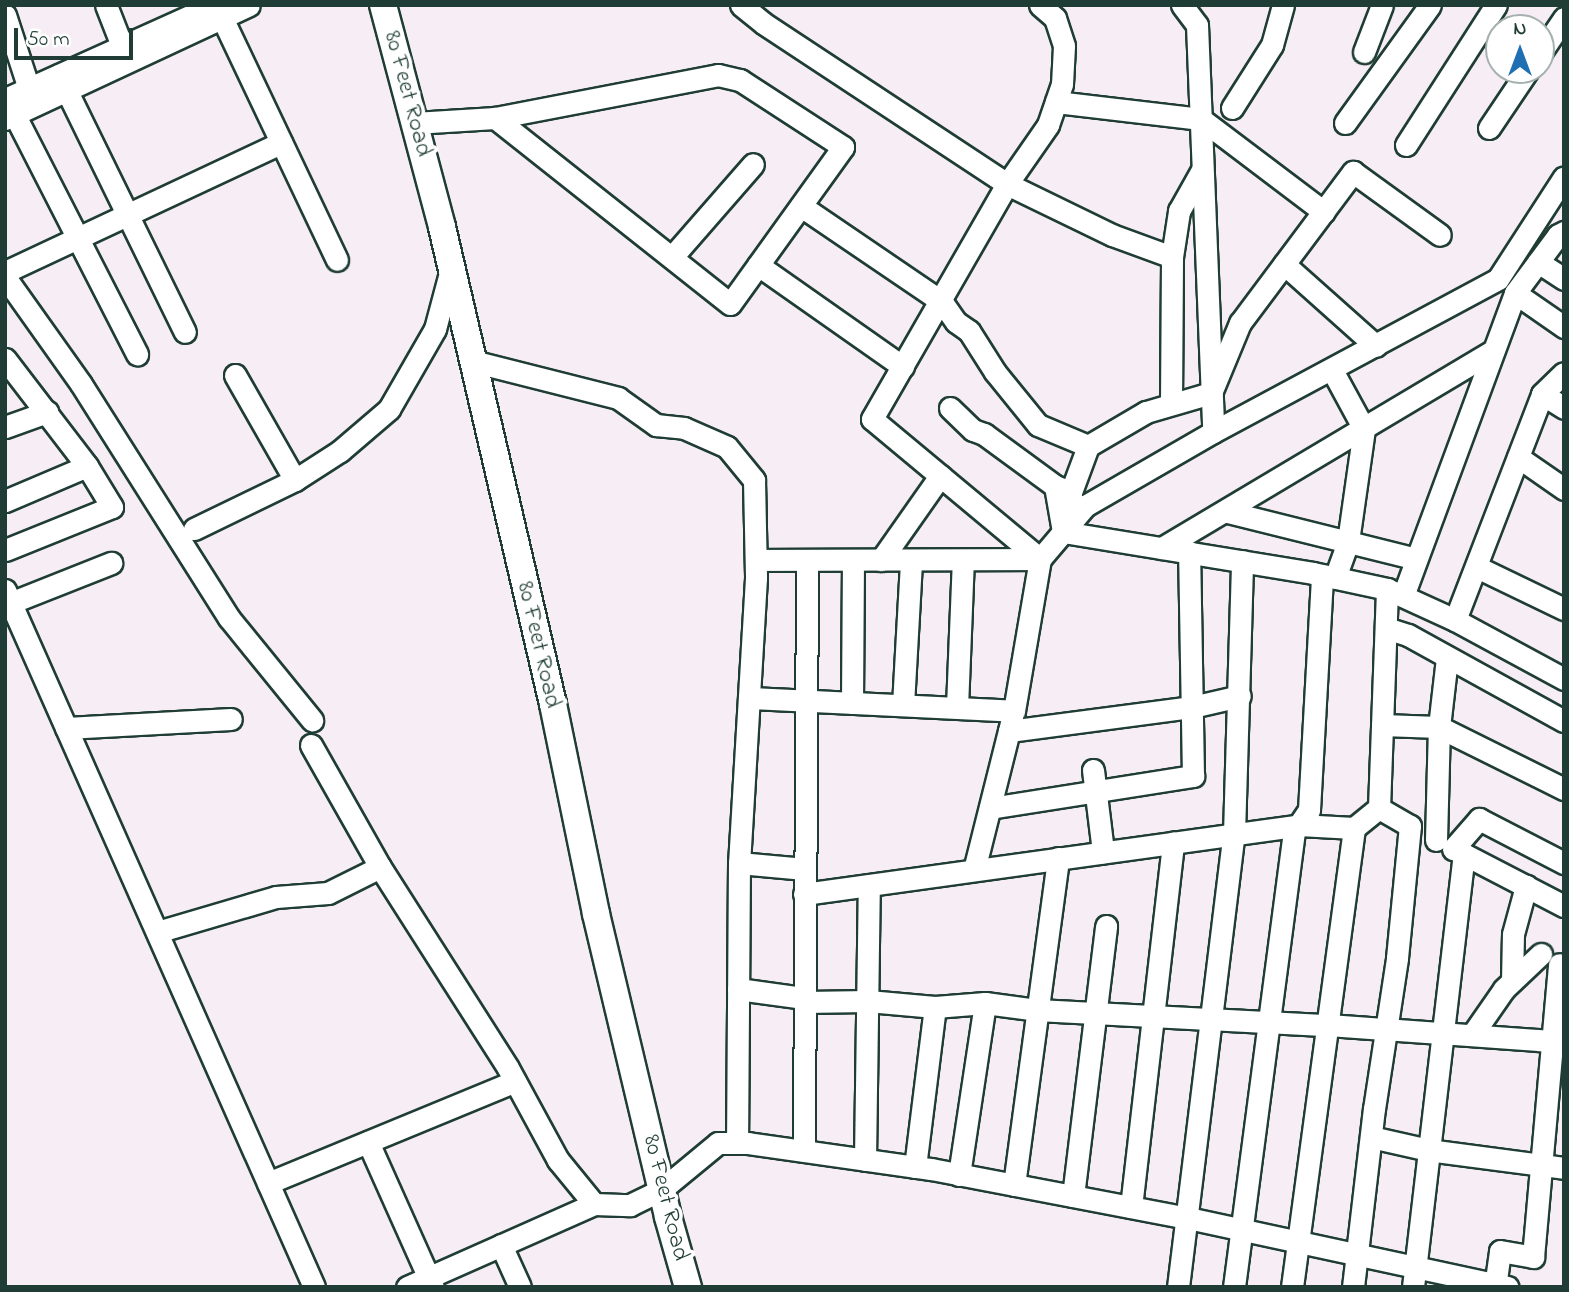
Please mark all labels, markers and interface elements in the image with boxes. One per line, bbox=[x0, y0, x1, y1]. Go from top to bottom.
scale bar bbox=[18, 14, 136, 58]
north arrow bbox=[1485, 14, 1555, 84]
text: N bbox=[1514, 16, 1526, 43]
text: 50 m bbox=[27, 25, 70, 55]
street label: 80 Feet Road bbox=[376, 28, 438, 160]
street label: 80 Feet Road bbox=[509, 579, 567, 711]
street label: 80 Feet Road bbox=[635, 1132, 695, 1264]

